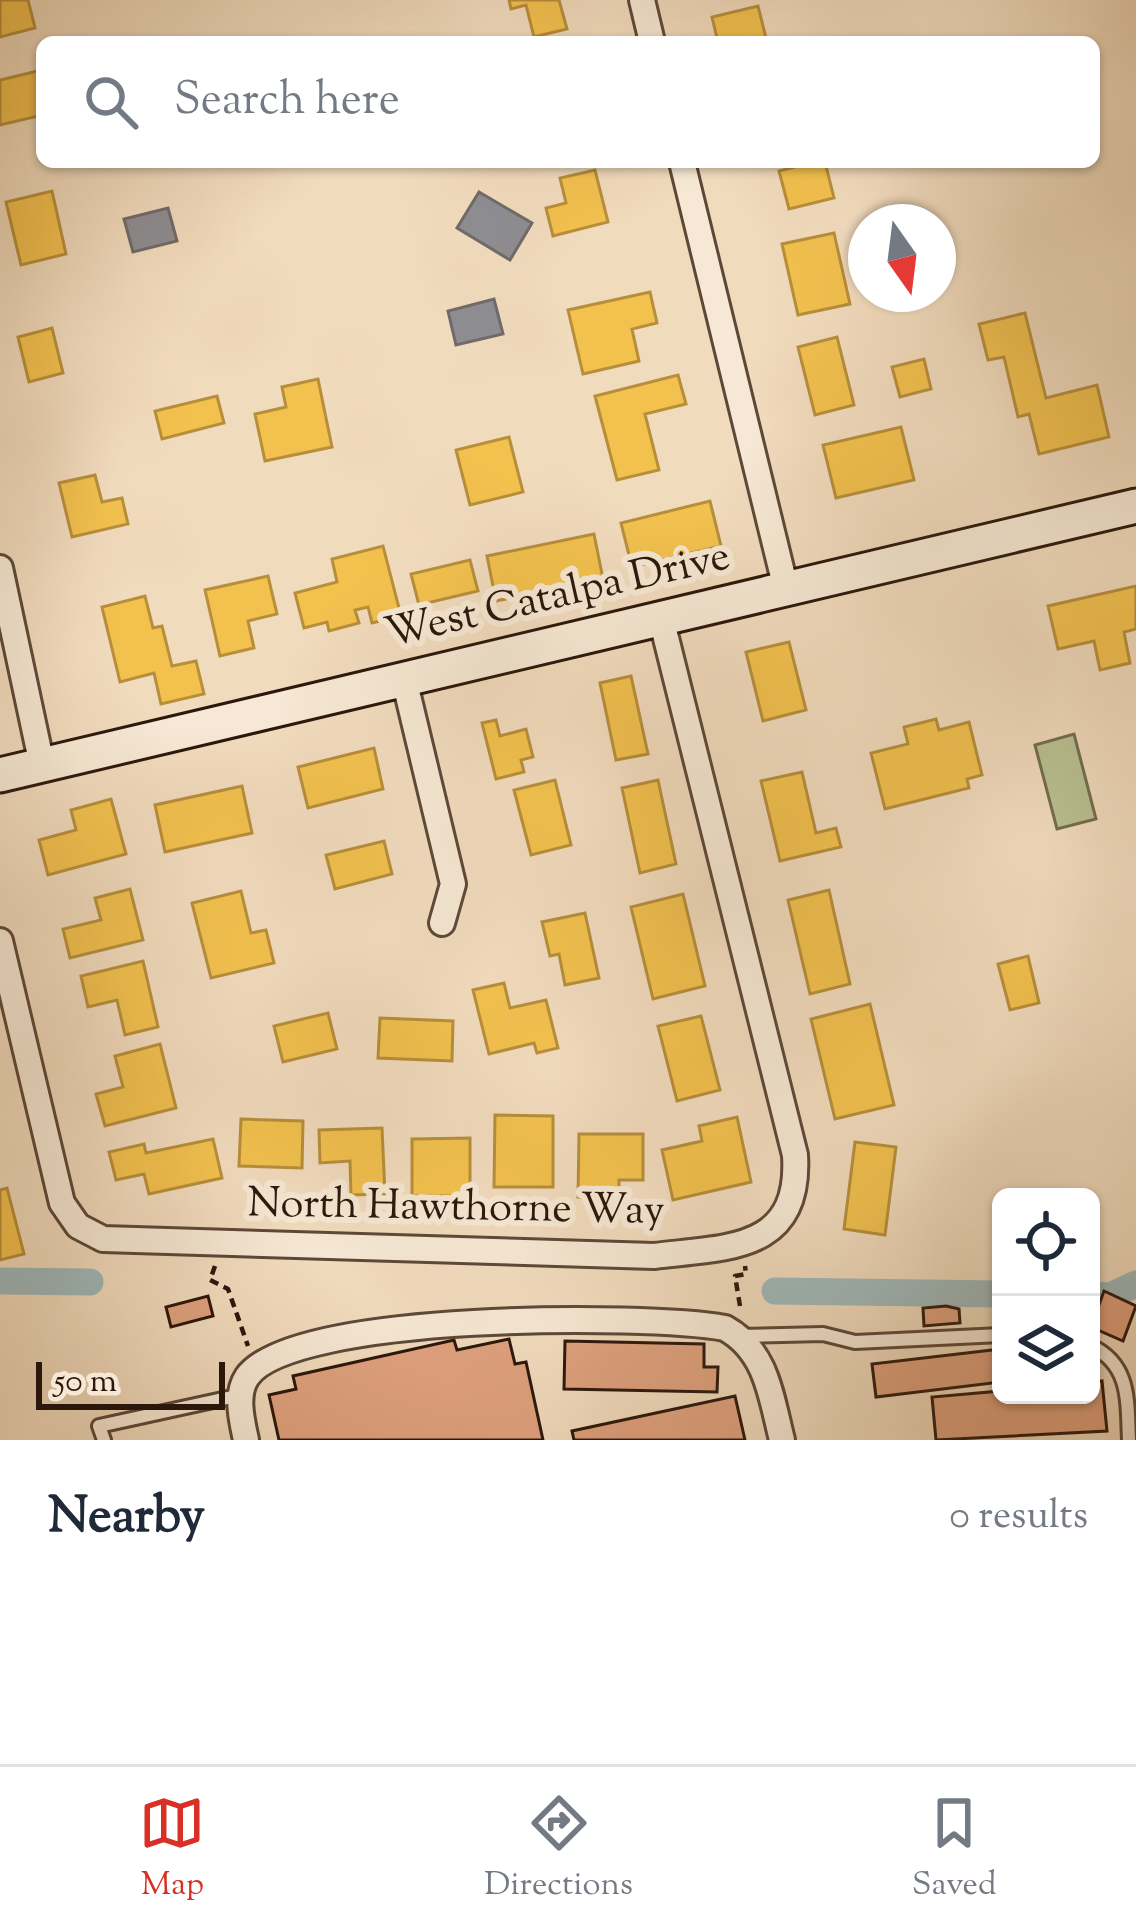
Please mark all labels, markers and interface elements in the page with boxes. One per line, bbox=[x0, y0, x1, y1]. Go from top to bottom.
search box bbox=[36, 36, 1100, 168]
icon: search bbox=[78, 69, 144, 135]
text: Search here bbox=[174, 70, 400, 135]
north arrow bbox=[848, 204, 956, 312]
street label: West Catalpa Drive bbox=[380, 528, 736, 666]
street label: North Hawthorne Way bbox=[247, 1175, 665, 1243]
map controls bbox=[992, 1188, 1100, 1404]
button: locate bbox=[992, 1188, 1100, 1296]
button: layers bbox=[992, 1296, 1100, 1404]
scale bar bbox=[36, 1356, 225, 1409]
text: 50 m bbox=[54, 1359, 117, 1407]
text: Nearby bbox=[48, 1482, 205, 1555]
text: 0 results bbox=[949, 1490, 1088, 1546]
tab: Map bbox=[139, 1790, 205, 1910]
tab: Directions bbox=[484, 1790, 633, 1910]
tab: Saved bbox=[912, 1790, 997, 1910]

